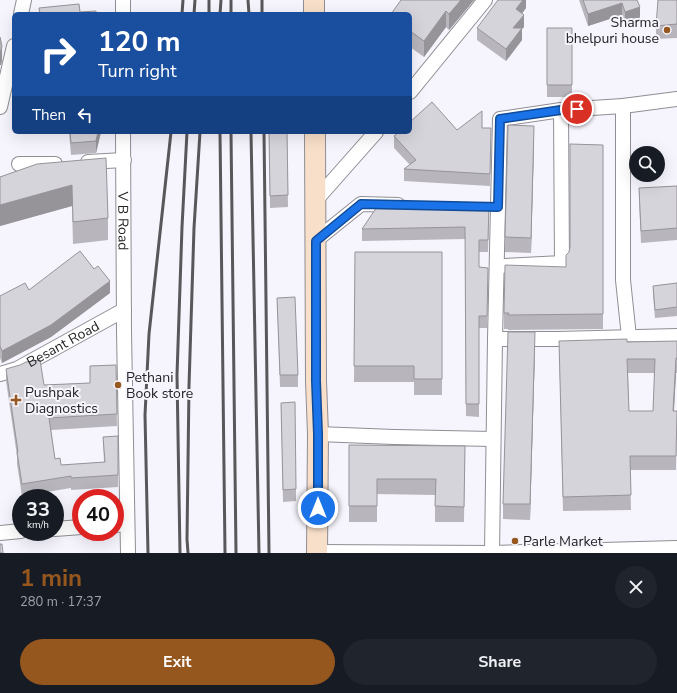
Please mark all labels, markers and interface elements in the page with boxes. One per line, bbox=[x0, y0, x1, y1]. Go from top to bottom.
place label: Sharma bhelpuri house bbox=[566, 13, 659, 48]
text: 120 m bbox=[98, 23, 181, 61]
marker: Sharma bhelpuri house bbox=[662, 25, 672, 35]
icon: right bbox=[32, 28, 84, 80]
text: Turn right bbox=[98, 59, 177, 83]
pin bbox=[560, 92, 594, 126]
icon: arrive bbox=[566, 98, 588, 120]
icon: left bbox=[74, 104, 96, 126]
text: Then bbox=[32, 105, 66, 125]
map controls bbox=[629, 146, 665, 182]
button: search bbox=[629, 146, 665, 182]
street label: V B Road bbox=[114, 190, 133, 251]
street label: Besant Road bbox=[23, 316, 102, 371]
place label: Pethani Book store bbox=[126, 368, 193, 403]
marker: Pethani Book store bbox=[113, 380, 123, 390]
place label: Pushpak Diagnostics bbox=[25, 383, 98, 418]
marker: Pushpak Diagnostics bbox=[10, 394, 22, 406]
position arrow bbox=[297, 487, 339, 529]
speed limit sign: 40 bbox=[72, 489, 124, 541]
text: 33 bbox=[26, 496, 50, 523]
text: km/h bbox=[27, 518, 49, 532]
place label: Parle Market bbox=[523, 532, 603, 551]
marker: Parle Market bbox=[510, 536, 520, 546]
text: 1 min bbox=[20, 562, 82, 594]
button: close bbox=[615, 566, 657, 608]
text: 280 m · 17:37 bbox=[20, 593, 102, 611]
button: Exit bbox=[20, 639, 335, 685]
button: Share bbox=[343, 639, 657, 685]

